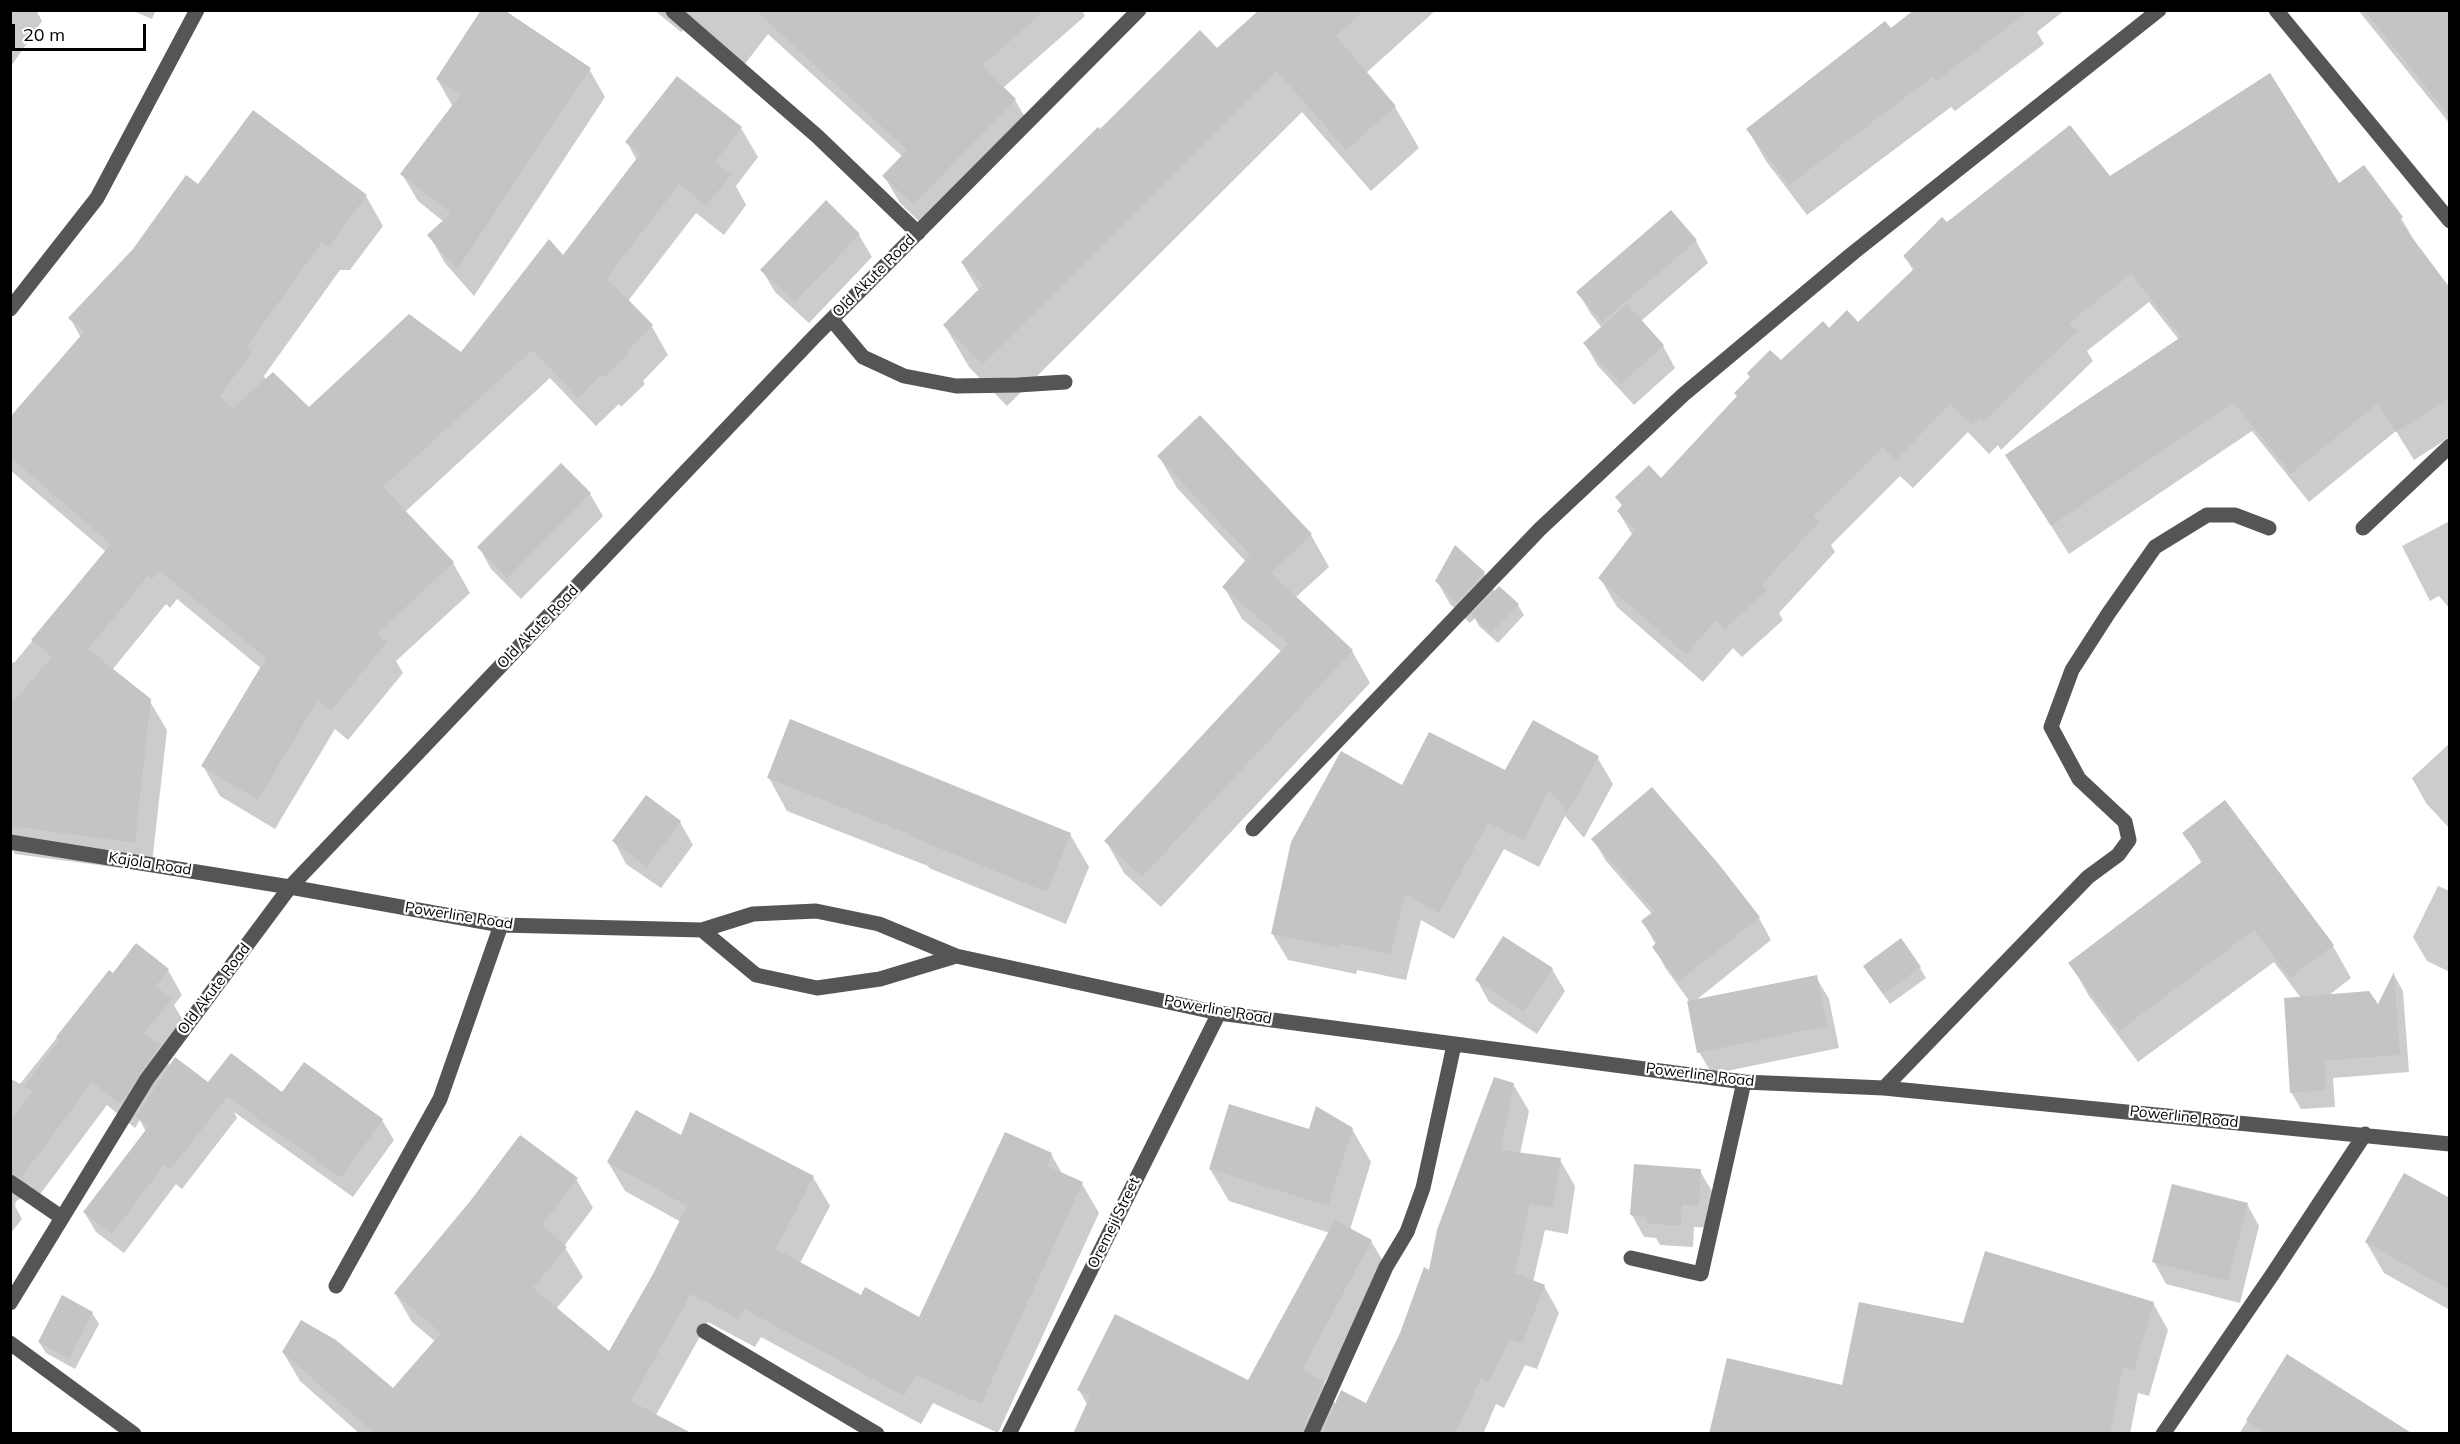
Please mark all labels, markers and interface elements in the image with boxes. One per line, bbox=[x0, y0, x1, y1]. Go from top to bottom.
scale bar bbox=[15, 12, 148, 50]
text: 20 m bbox=[23, 23, 65, 46]
street label: Old Akute Road bbox=[829, 231, 919, 321]
street label: Old Akute Road bbox=[493, 581, 583, 673]
street label: Kajola Road bbox=[107, 849, 193, 879]
street label: Powerline Road bbox=[404, 899, 514, 933]
street label: Old Akute Road bbox=[174, 940, 254, 1038]
street label: Powerline Road bbox=[1163, 992, 1273, 1028]
street label: Powerline Road bbox=[1645, 1059, 1755, 1091]
street label: Powerline Road bbox=[2129, 1102, 2239, 1132]
street label: Oremeji Street bbox=[1084, 1175, 1144, 1271]

